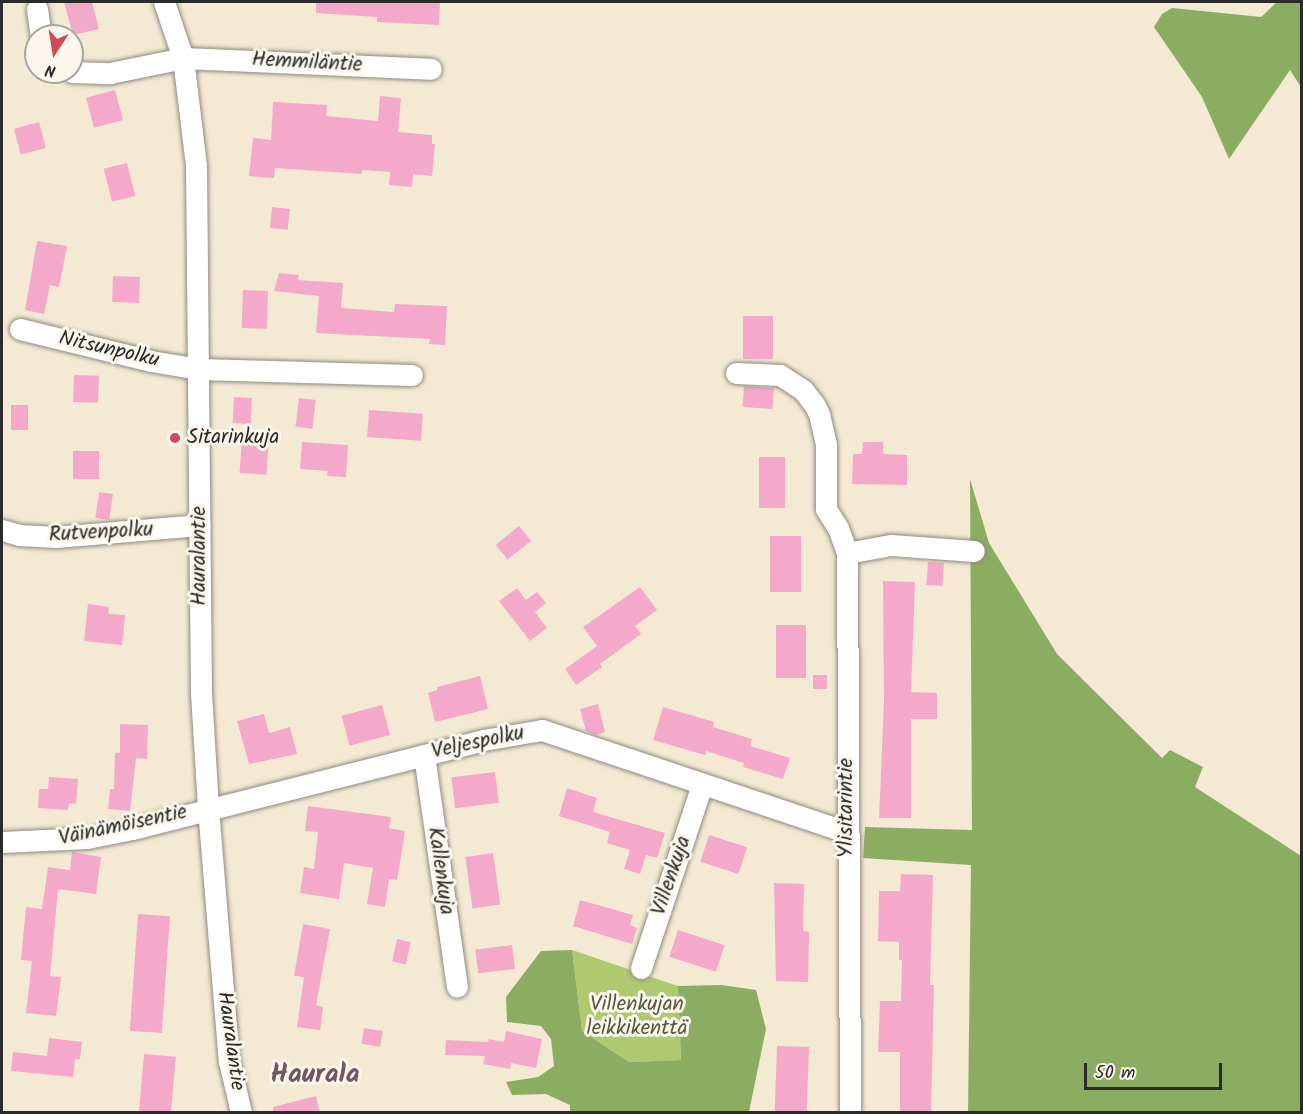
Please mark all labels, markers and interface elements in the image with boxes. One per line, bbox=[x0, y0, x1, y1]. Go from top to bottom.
north arrow bbox=[24, 24, 84, 84]
street label: Hemmiläntie bbox=[251, 48, 363, 78]
text: N bbox=[43, 57, 58, 83]
street label: Nitsunpolku bbox=[56, 326, 162, 374]
place label: Sitarinkuja bbox=[187, 425, 279, 451]
marker: Sitarinkuja bbox=[168, 431, 182, 445]
street label: Hauralantie bbox=[187, 506, 213, 606]
street label: Rutvenpolku bbox=[48, 518, 154, 548]
street label: Veljespolku bbox=[429, 721, 527, 765]
street label: Ylisitarintie bbox=[834, 758, 860, 858]
street label: Väinämöisentie bbox=[57, 800, 189, 852]
street label: Kallenkuja bbox=[421, 826, 459, 916]
street label: Villenkuja bbox=[647, 833, 697, 919]
street label: Hauralantie bbox=[211, 990, 249, 1092]
park label: Villenkujan leikkikenttä bbox=[587, 992, 687, 1042]
scale bar bbox=[1087, 1051, 1225, 1089]
district label: Haurala bbox=[271, 1059, 359, 1091]
text: 50 m bbox=[1095, 1059, 1135, 1088]

